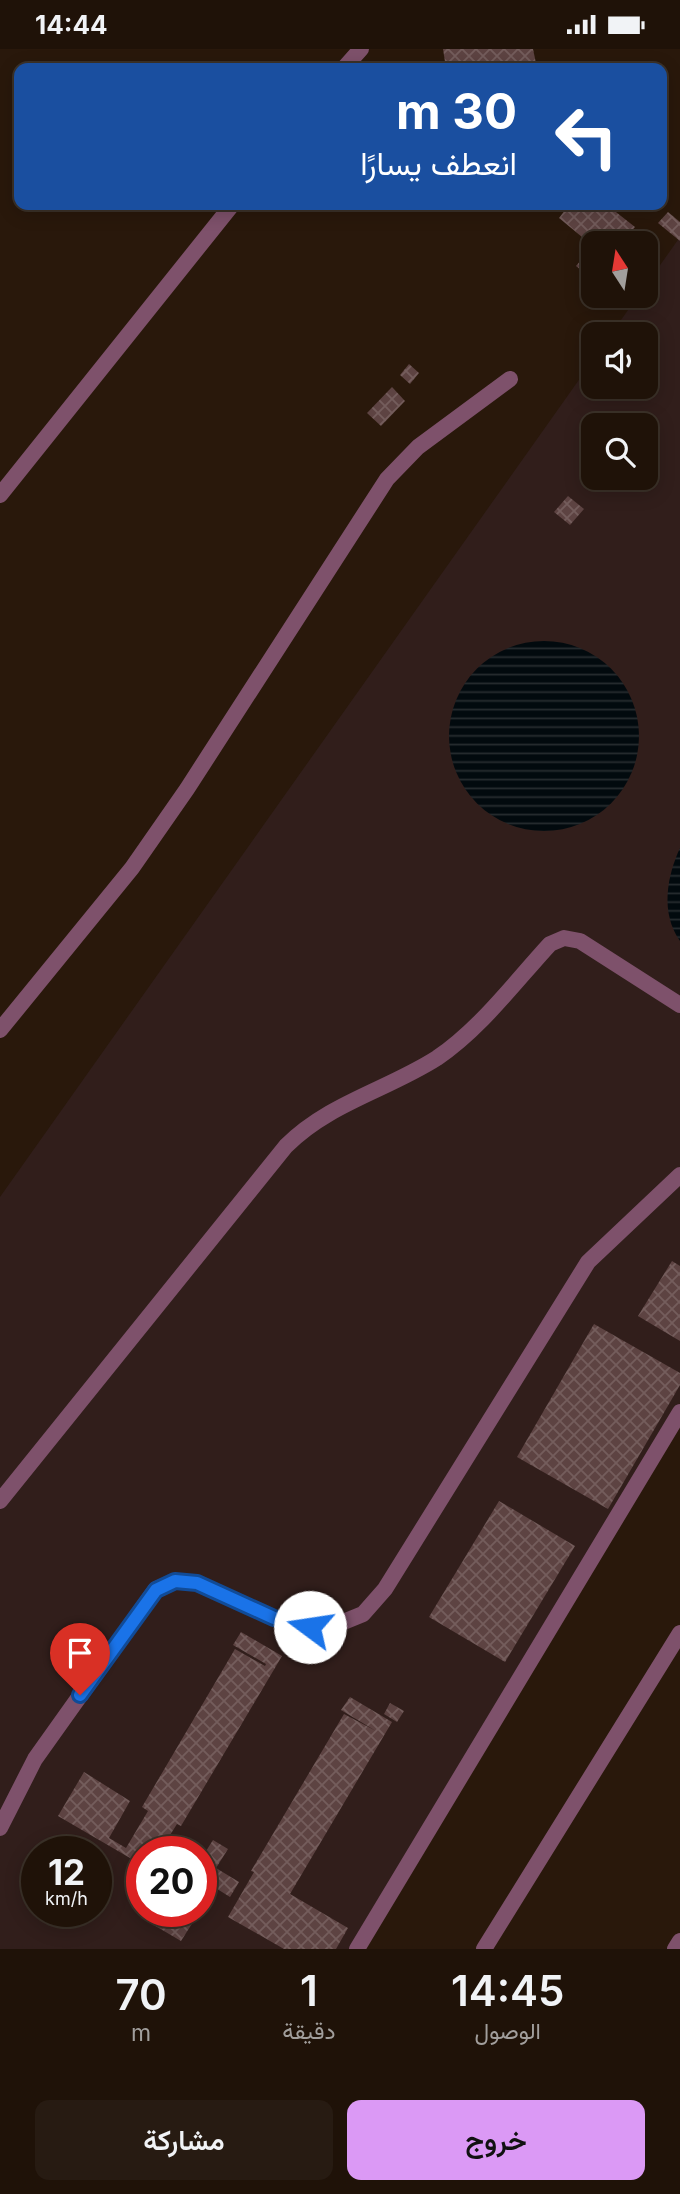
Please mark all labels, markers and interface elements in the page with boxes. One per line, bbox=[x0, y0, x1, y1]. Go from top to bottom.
text: 14:44 bbox=[35, 9, 108, 40]
text: 30 m bbox=[396, 82, 517, 141]
icon: left bbox=[541, 91, 632, 182]
text: انعطف يسارًا bbox=[360, 144, 517, 183]
north arrow bbox=[581, 231, 658, 308]
map controls bbox=[581, 231, 658, 490]
button: sound bbox=[581, 322, 658, 399]
button: search bbox=[581, 413, 658, 490]
position arrow bbox=[273, 1590, 347, 1664]
pin bbox=[50, 1623, 110, 1695]
icon: arrive bbox=[61, 1634, 99, 1672]
speed limit sign: 20 bbox=[126, 1836, 217, 1927]
text: 12 bbox=[48, 1851, 85, 1893]
text: km/h bbox=[45, 1888, 88, 1909]
text: 1 bbox=[300, 1965, 318, 2016]
text: 14:45 bbox=[451, 1965, 565, 2016]
text: 70 bbox=[116, 1969, 167, 2020]
text: دقيقة bbox=[282, 2017, 335, 2045]
text: الوصول bbox=[475, 2017, 541, 2045]
text: m bbox=[131, 2019, 151, 2047]
button: مشاركة bbox=[35, 2100, 333, 2180]
button: خروج bbox=[347, 2100, 645, 2180]

